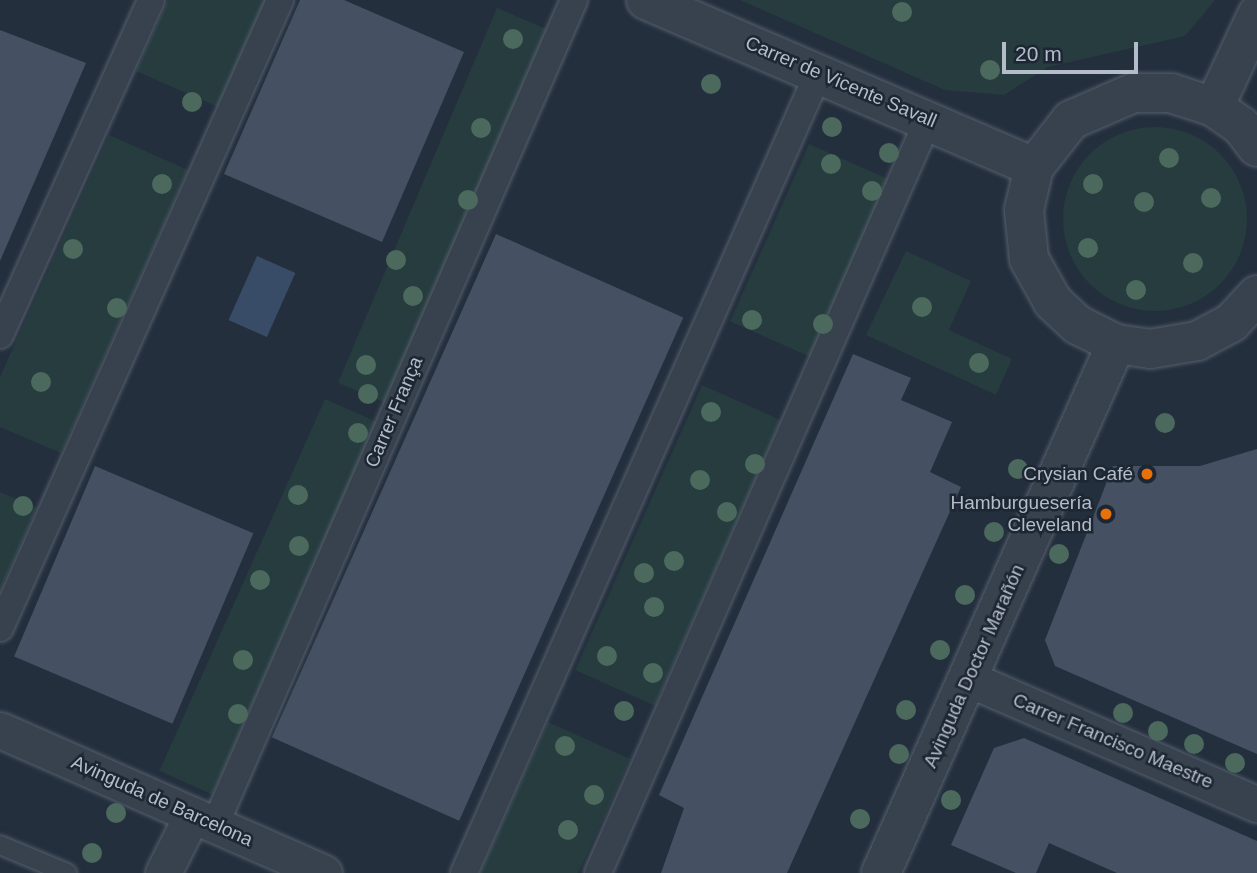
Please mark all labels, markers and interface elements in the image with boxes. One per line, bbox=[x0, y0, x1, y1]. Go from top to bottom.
scale bar bbox=[1005, 28, 1142, 72]
street label: Carrer de Vicente Savall bbox=[742, 31, 940, 133]
text: 20 m bbox=[1015, 42, 1062, 65]
street label: Carrer França bbox=[360, 353, 428, 471]
place label: Crysian Café bbox=[1023, 463, 1133, 485]
marker: Crysian Café bbox=[1139, 466, 1155, 482]
place label: Hamburguesería Cleveland bbox=[950, 492, 1092, 536]
marker: Hamburguesería Cleveland bbox=[1098, 506, 1114, 522]
street label: Avinguda Doctor Marañón bbox=[919, 561, 1029, 771]
street label: Carrer Francisco Maestre bbox=[1009, 688, 1217, 794]
street label: Avinguda de Barcelona bbox=[68, 751, 256, 851]

